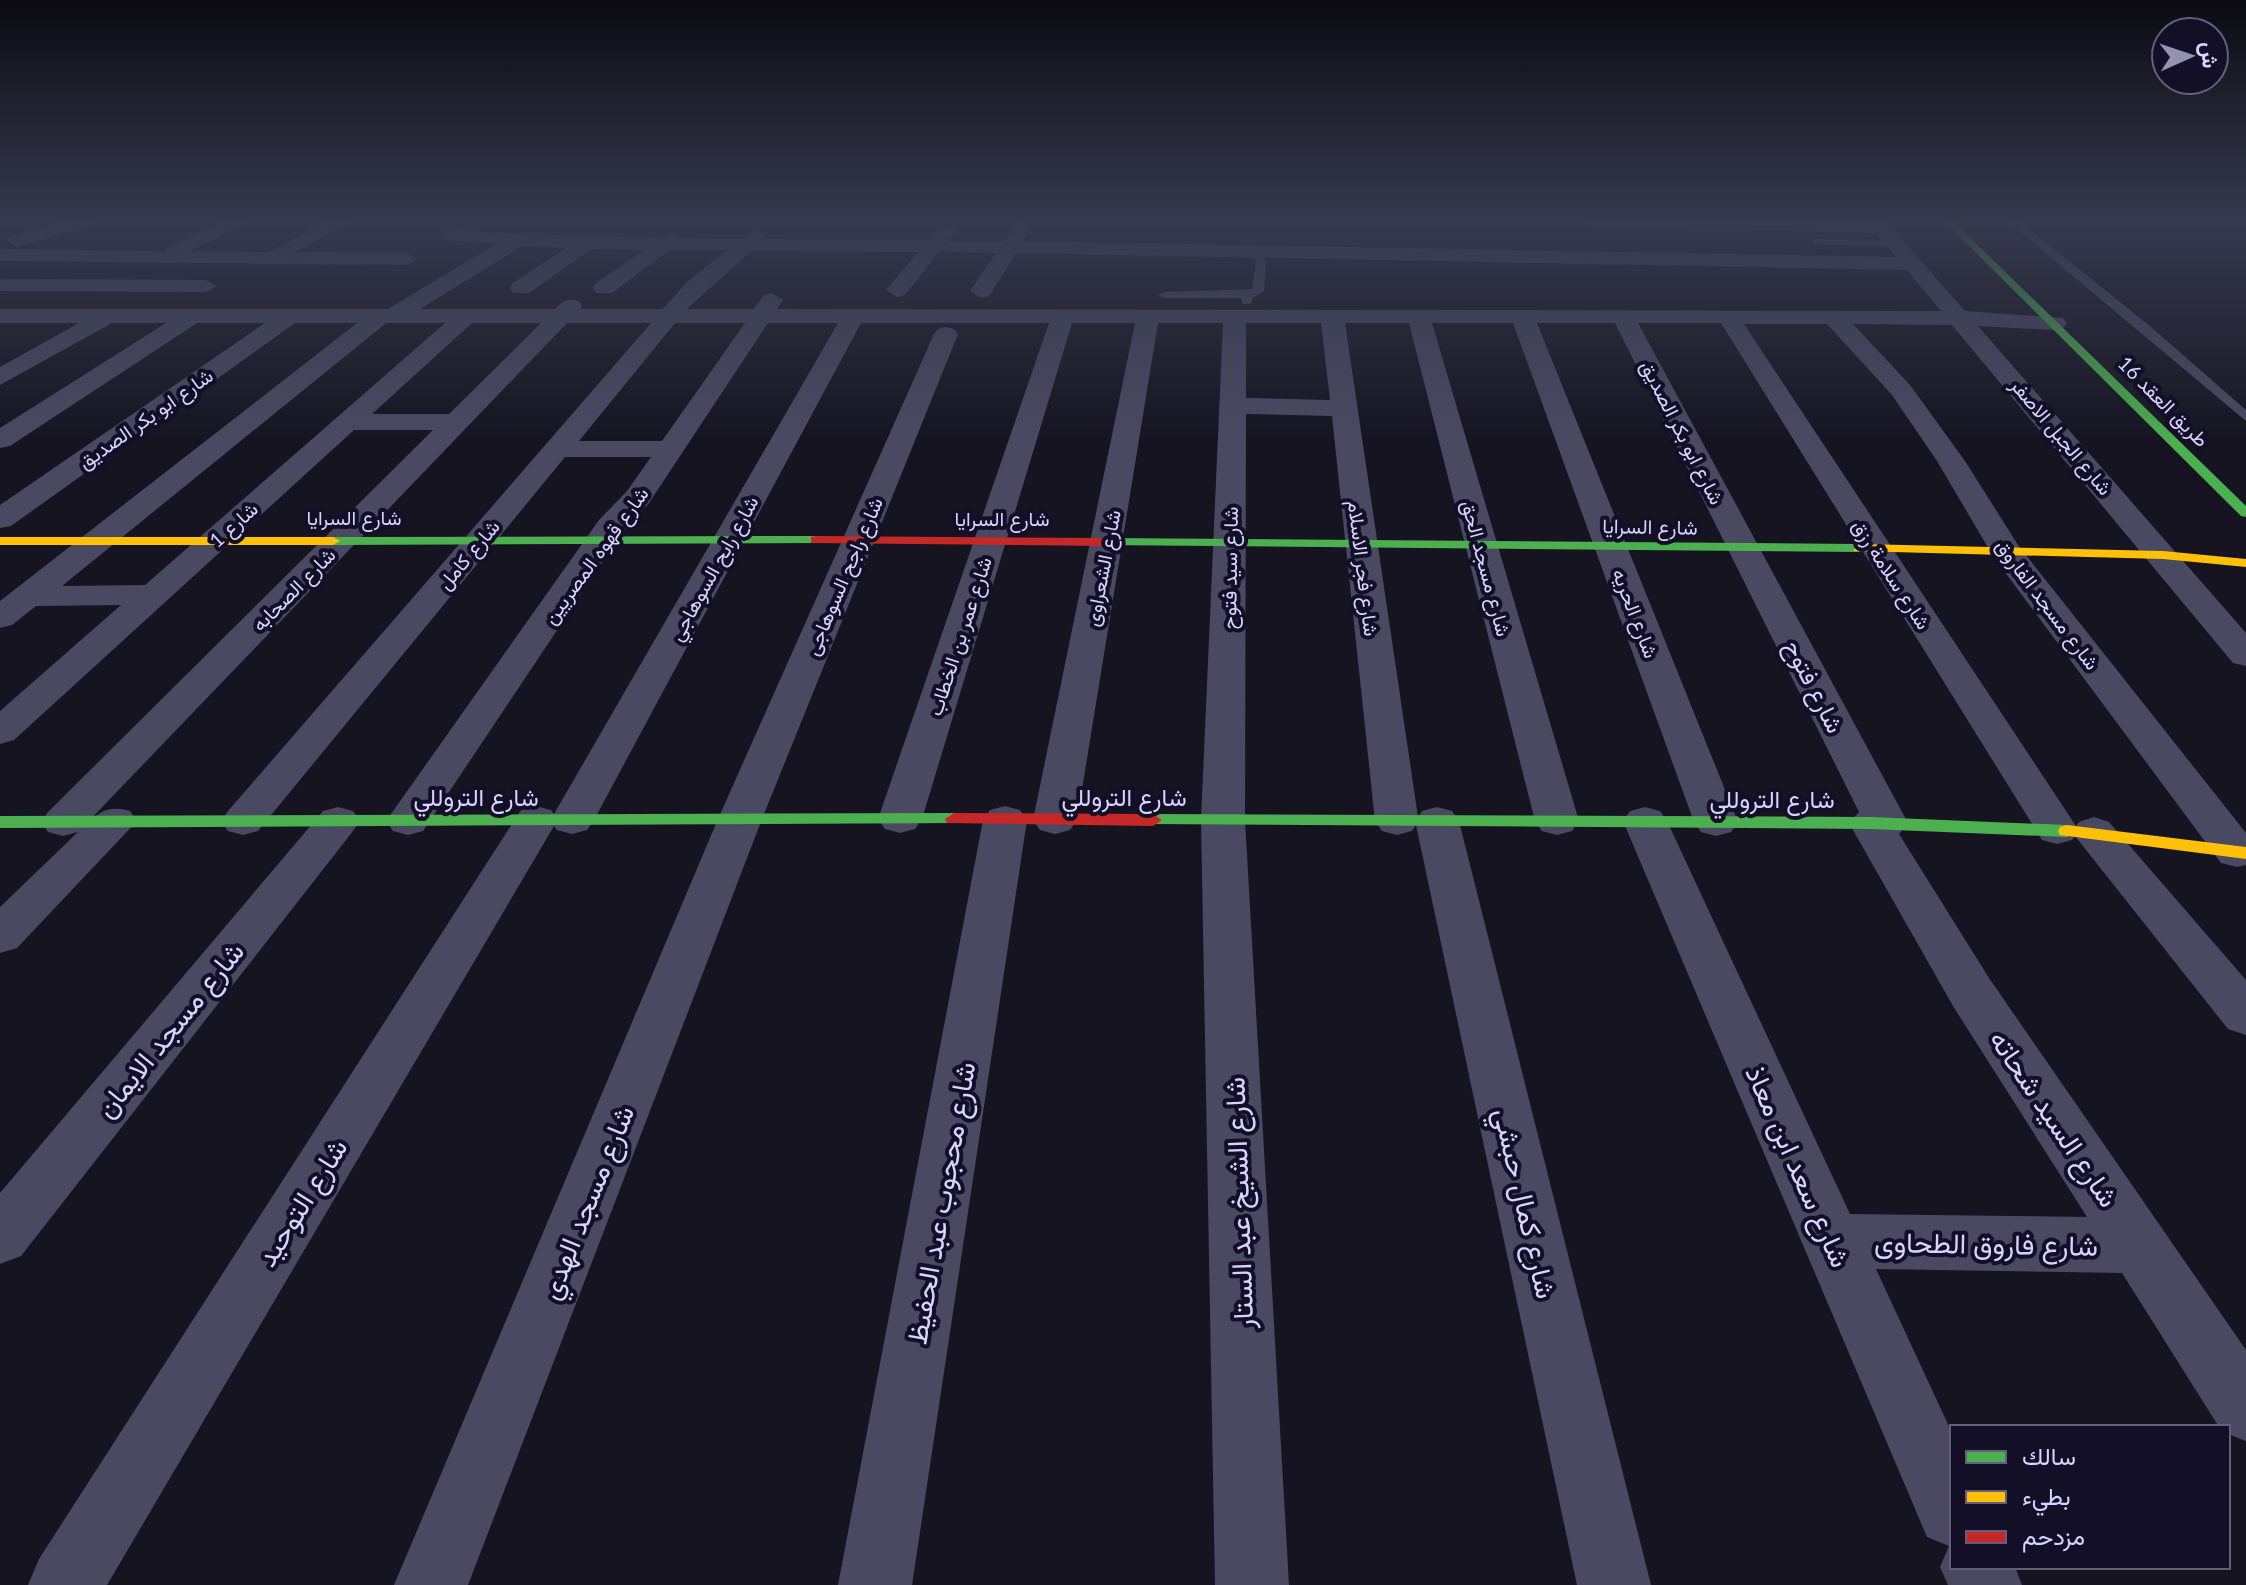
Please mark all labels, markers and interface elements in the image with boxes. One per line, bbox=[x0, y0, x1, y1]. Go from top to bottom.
north arrow bbox=[2150, 16, 2230, 96]
text: ش bbox=[2195, 41, 2225, 69]
street label: طريق العقد 16 bbox=[2112, 351, 2214, 453]
street label: شارع ابو بكر الصديق bbox=[1634, 356, 1730, 510]
street label: شارع ابو بكر الصديق bbox=[73, 363, 219, 476]
street label: شارع الجبل الاصفر bbox=[2003, 372, 2118, 501]
street label: شارع قهوه المصريين bbox=[537, 482, 655, 630]
street label: شارع رابح السوهاجي bbox=[663, 491, 768, 648]
street label: شارع راجح السوهاجى bbox=[799, 493, 890, 660]
street label: شارع 1 bbox=[204, 496, 264, 554]
street label: شارع مسجد الحق bbox=[1454, 497, 1517, 640]
street label: شارع فجر الاسلام bbox=[1341, 499, 1384, 638]
street label: شارع السرايا bbox=[306, 505, 402, 532]
street label: شارع السرايا bbox=[954, 506, 1050, 533]
street label: شارع سيد فتوح bbox=[1216, 506, 1245, 630]
street label: شارع الشعراوى bbox=[1079, 508, 1128, 629]
street label: شارع السرايا bbox=[1602, 513, 1698, 542]
street label: شارع كامل bbox=[432, 514, 506, 596]
street label: شارع سلامة رزق bbox=[1845, 515, 1936, 635]
street label: شارع مسجد الفاروق bbox=[1989, 534, 2105, 676]
street label: شارع الصحابه bbox=[246, 542, 342, 638]
street label: شارع عمر بن الخطاب bbox=[922, 553, 999, 719]
street label: شارع الحريه bbox=[1605, 565, 1664, 662]
street label: شارع فتوح bbox=[1777, 635, 1851, 739]
street label: شارع التروللي bbox=[413, 782, 539, 817]
street label: شارع التروللي bbox=[1061, 782, 1187, 817]
street label: شارع التروللي bbox=[1709, 784, 1835, 819]
street label: شارع مسجد الايمان bbox=[88, 934, 253, 1126]
street label: شارع السيد شحاته bbox=[1981, 1023, 2127, 1215]
street label: شارع محجوب عبد الحفيظ bbox=[898, 1059, 985, 1347]
street label: شارع سعد ابن معاذ bbox=[1737, 1060, 1859, 1273]
street label: شارع الشيخ عبد الستار bbox=[1217, 1076, 1263, 1331]
street label: شارع مسجد الهدي bbox=[532, 1100, 647, 1307]
street label: شارع كمال حبشي bbox=[1481, 1104, 1564, 1303]
street label: شارع التوحيد bbox=[248, 1132, 356, 1274]
street label: شارع فاروق الطحاوى bbox=[1874, 1224, 2098, 1265]
legend bbox=[1950, 1425, 2230, 1569]
text: سالك bbox=[2022, 1441, 2076, 1470]
text: بطيء bbox=[2022, 1481, 2071, 1516]
text: مزدحم bbox=[2022, 1521, 2085, 1553]

